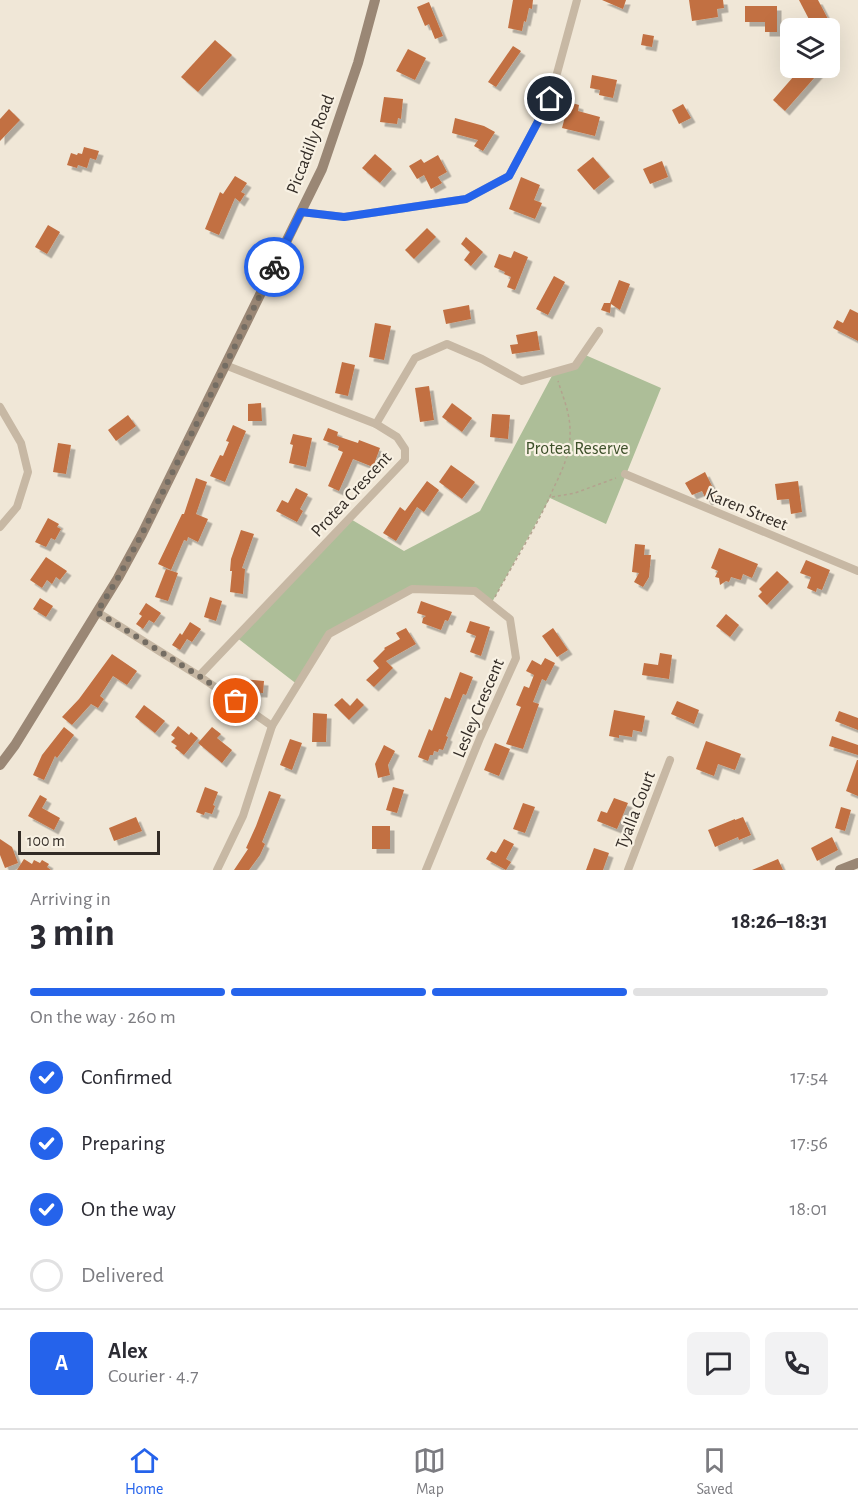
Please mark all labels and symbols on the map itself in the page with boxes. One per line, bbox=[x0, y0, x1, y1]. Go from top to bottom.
pin bbox=[524, 73, 575, 124]
street label: Piccadilly Road bbox=[284, 92, 338, 196]
courier bbox=[244, 237, 304, 297]
park label: Protea Reserve bbox=[525, 440, 629, 458]
street label: Protea Crescent bbox=[308, 449, 396, 541]
street label: Karen Street bbox=[703, 485, 790, 535]
street label: Lesley Crescent bbox=[450, 656, 508, 761]
pin bbox=[210, 675, 261, 726]
street label: Tyalla Court bbox=[613, 769, 659, 852]
scale bar bbox=[18, 828, 160, 856]

